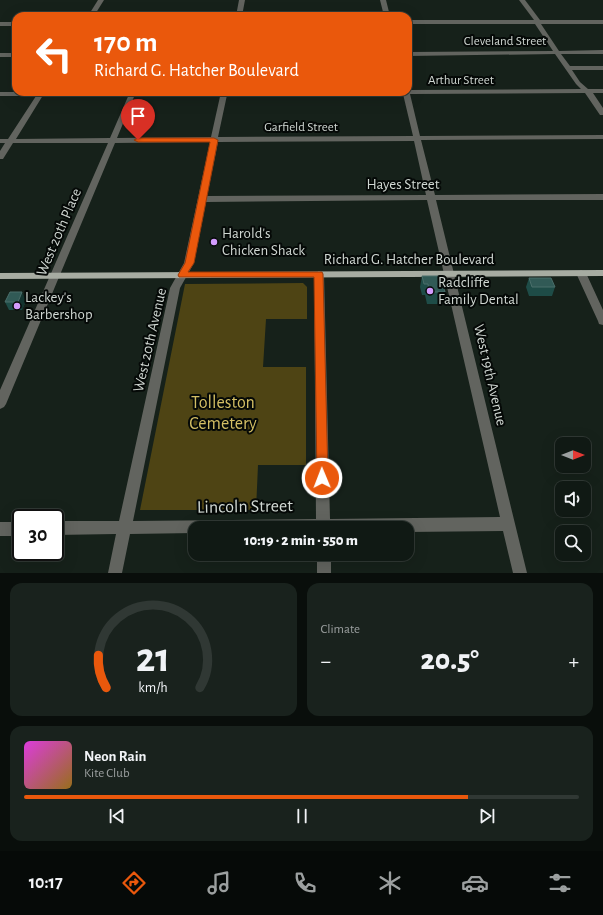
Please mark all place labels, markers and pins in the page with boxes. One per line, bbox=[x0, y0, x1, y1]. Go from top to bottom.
pin bbox=[121, 99, 155, 140]
place label: Harold's Chicken Shack bbox=[222, 226, 305, 258]
marker: Harold's Chicken Shack bbox=[209, 237, 219, 247]
place label: Radcliffe Family Dental bbox=[438, 275, 519, 307]
marker: Radcliffe Family Dental bbox=[425, 286, 435, 296]
place label: Lackey's Barbershop bbox=[25, 290, 93, 322]
marker: Lackey's Barbershop bbox=[12, 301, 22, 311]

